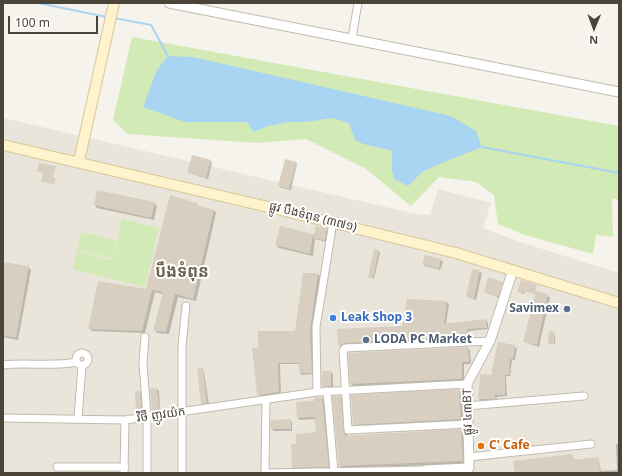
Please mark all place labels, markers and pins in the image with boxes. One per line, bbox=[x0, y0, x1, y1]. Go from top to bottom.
place label: Savimex bbox=[509, 302, 559, 316]
marker: Savimex bbox=[562, 304, 572, 314]
place label: Leak Shop 3 bbox=[341, 311, 412, 325]
marker: Leak Shop 3 bbox=[328, 313, 338, 323]
place label: LODA PC Market bbox=[374, 333, 472, 347]
marker: LODA PC Market bbox=[361, 335, 371, 345]
place label: C' Cafe bbox=[489, 439, 530, 453]
marker: C' Cafe bbox=[476, 441, 486, 451]

